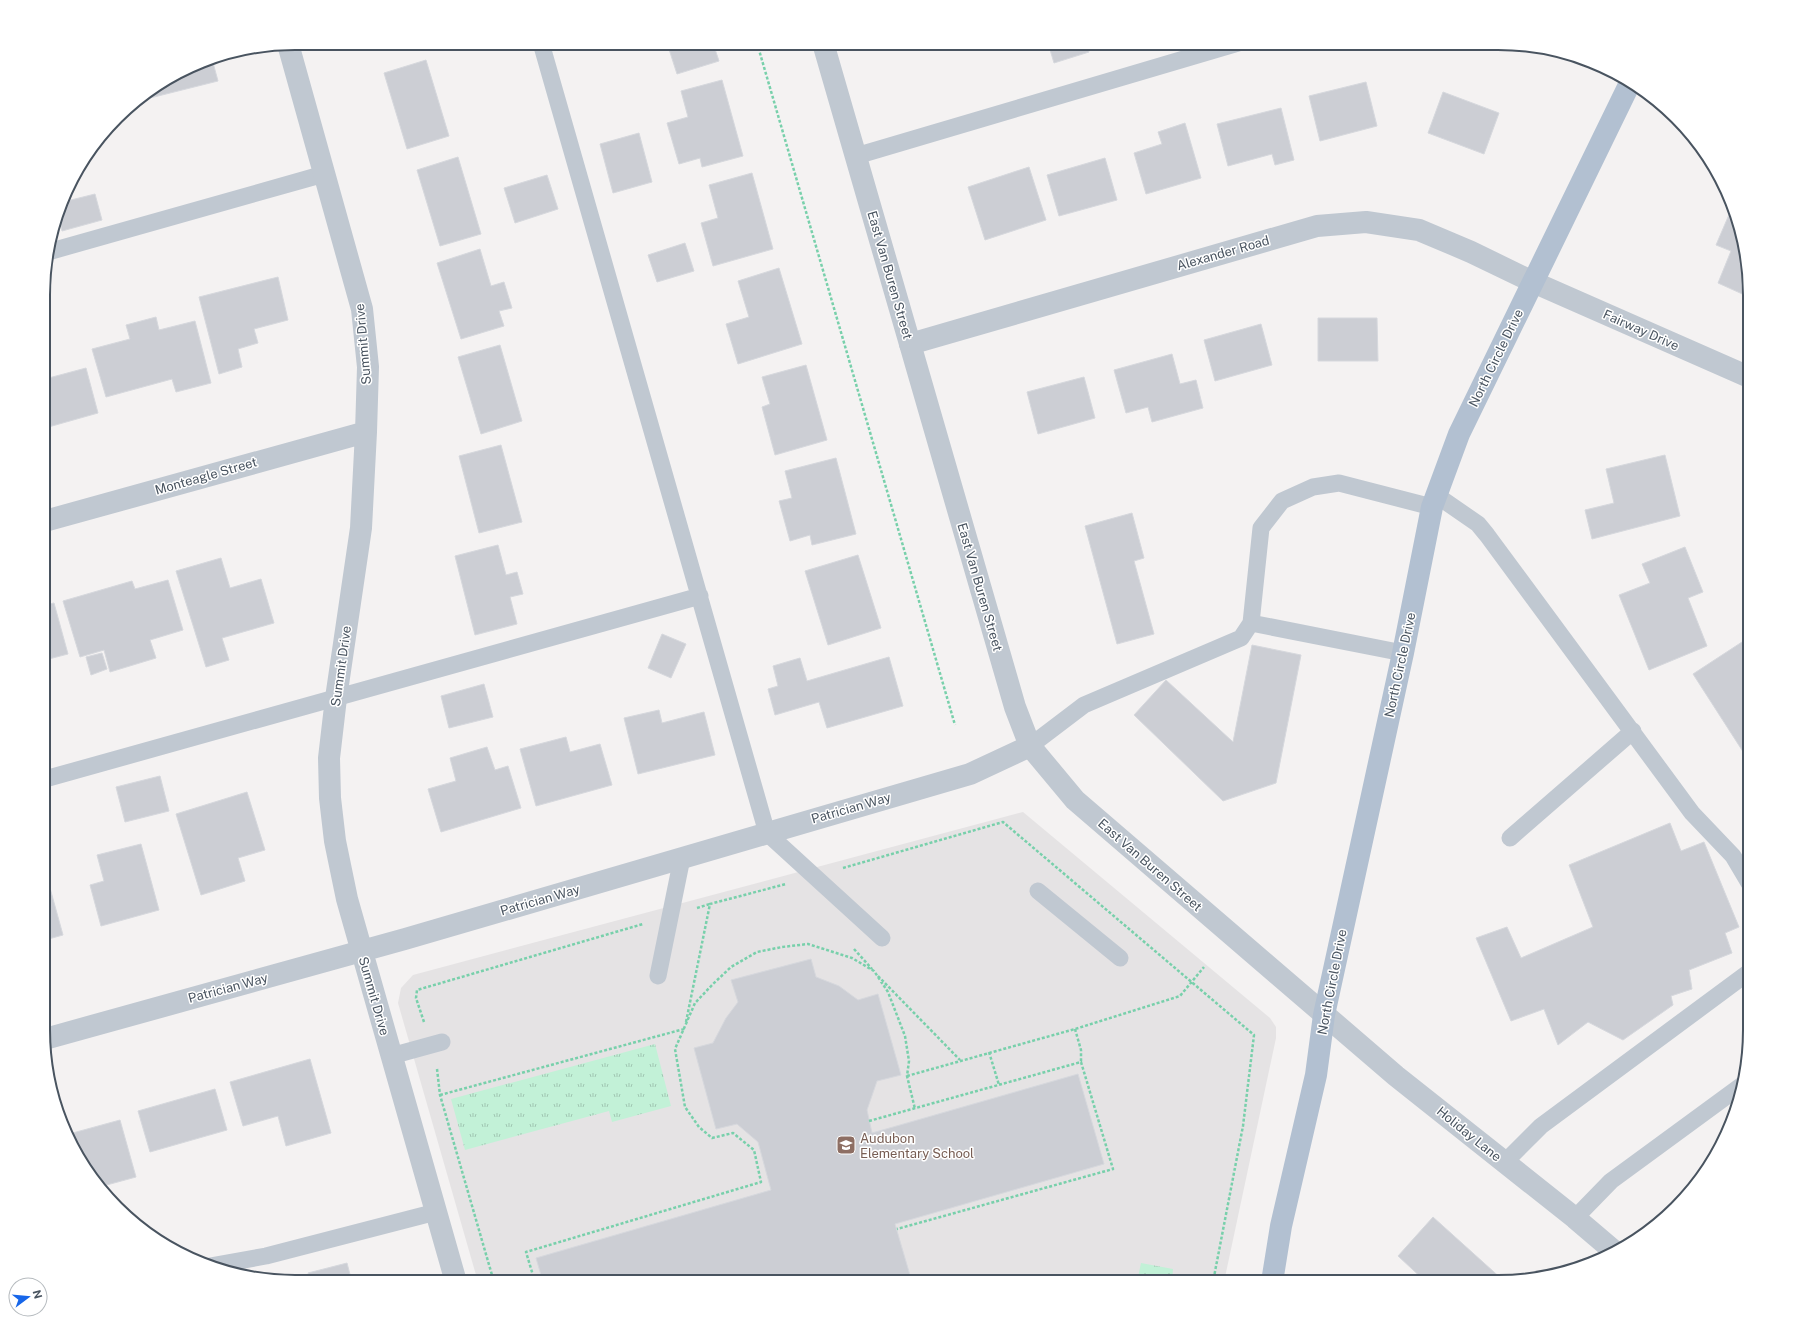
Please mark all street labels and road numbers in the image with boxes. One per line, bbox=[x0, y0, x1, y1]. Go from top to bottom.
street label: East Van Buren Street bbox=[864, 209, 916, 341]
street label: Alexander Road bbox=[1175, 233, 1271, 273]
street label: Summit Drive bbox=[352, 303, 374, 385]
street label: North Circle Drive bbox=[1466, 307, 1526, 409]
street label: Fairway Drive bbox=[1601, 307, 1681, 353]
street label: Monteagle Street bbox=[153, 454, 259, 498]
street label: East Van Buren Street bbox=[954, 521, 1006, 653]
street label: North Circle Drive bbox=[1382, 611, 1418, 719]
street label: Summit Drive bbox=[328, 625, 354, 707]
street label: Patrician Way bbox=[810, 789, 892, 826]
street label: East Van Buren Street bbox=[1095, 816, 1205, 914]
street label: Patrician Way bbox=[499, 881, 581, 918]
street label: North Circle Drive bbox=[1314, 928, 1350, 1036]
street label: Summit Drive bbox=[356, 955, 392, 1037]
street label: Patrician Way bbox=[186, 970, 270, 1006]
street label: Holiday Lane bbox=[1434, 1103, 1504, 1165]

